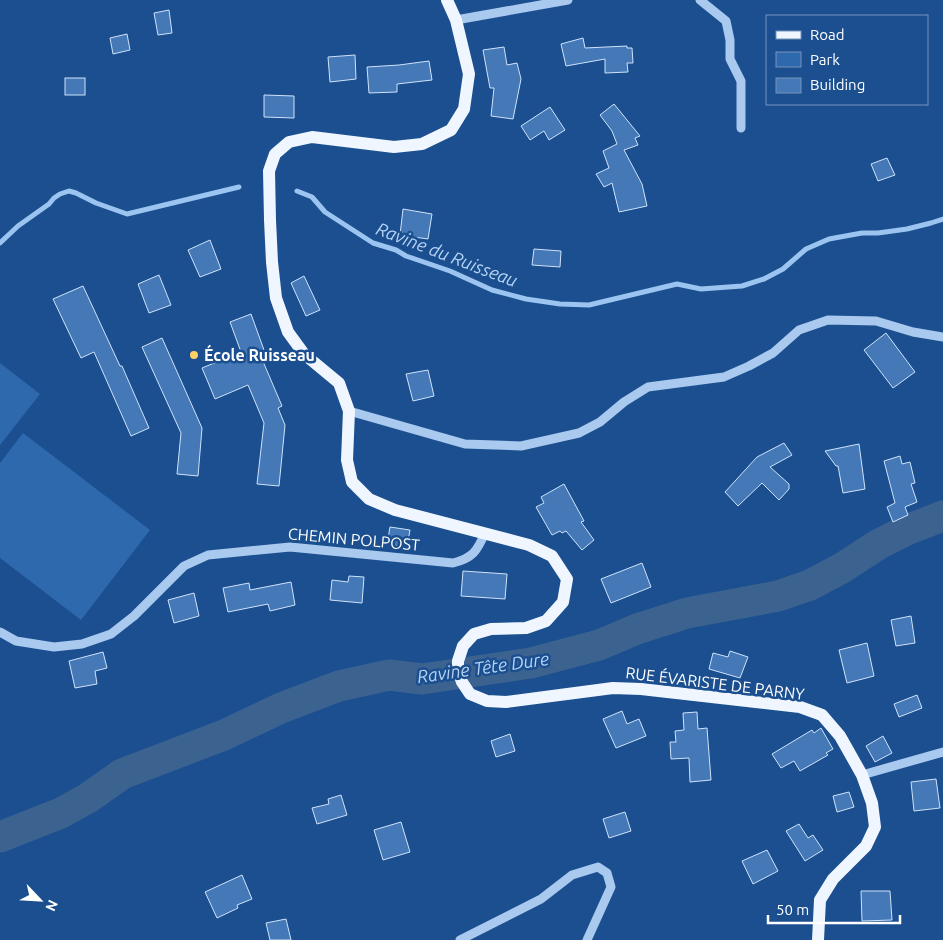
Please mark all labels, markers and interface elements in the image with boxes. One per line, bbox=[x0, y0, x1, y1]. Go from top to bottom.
legend bbox=[766, 15, 928, 105]
text: Road bbox=[810, 26, 845, 43]
text: Park bbox=[810, 51, 840, 68]
text: Building bbox=[810, 76, 865, 93]
water label: Ravine du Ruisseau bbox=[374, 218, 521, 290]
place label: École Ruisseau bbox=[204, 344, 315, 364]
marker: École Ruisseau bbox=[188, 349, 200, 361]
street label: CHEMIN POLPOST bbox=[287, 524, 421, 554]
water label: Ravine Tête Dure bbox=[416, 648, 550, 686]
street label: RUE ÉVARISTE DE PARNY bbox=[625, 661, 806, 703]
north arrow bbox=[15, 875, 65, 925]
scale bar bbox=[768, 892, 900, 924]
text: N bbox=[42, 897, 61, 914]
text: 50 m bbox=[776, 901, 809, 918]

